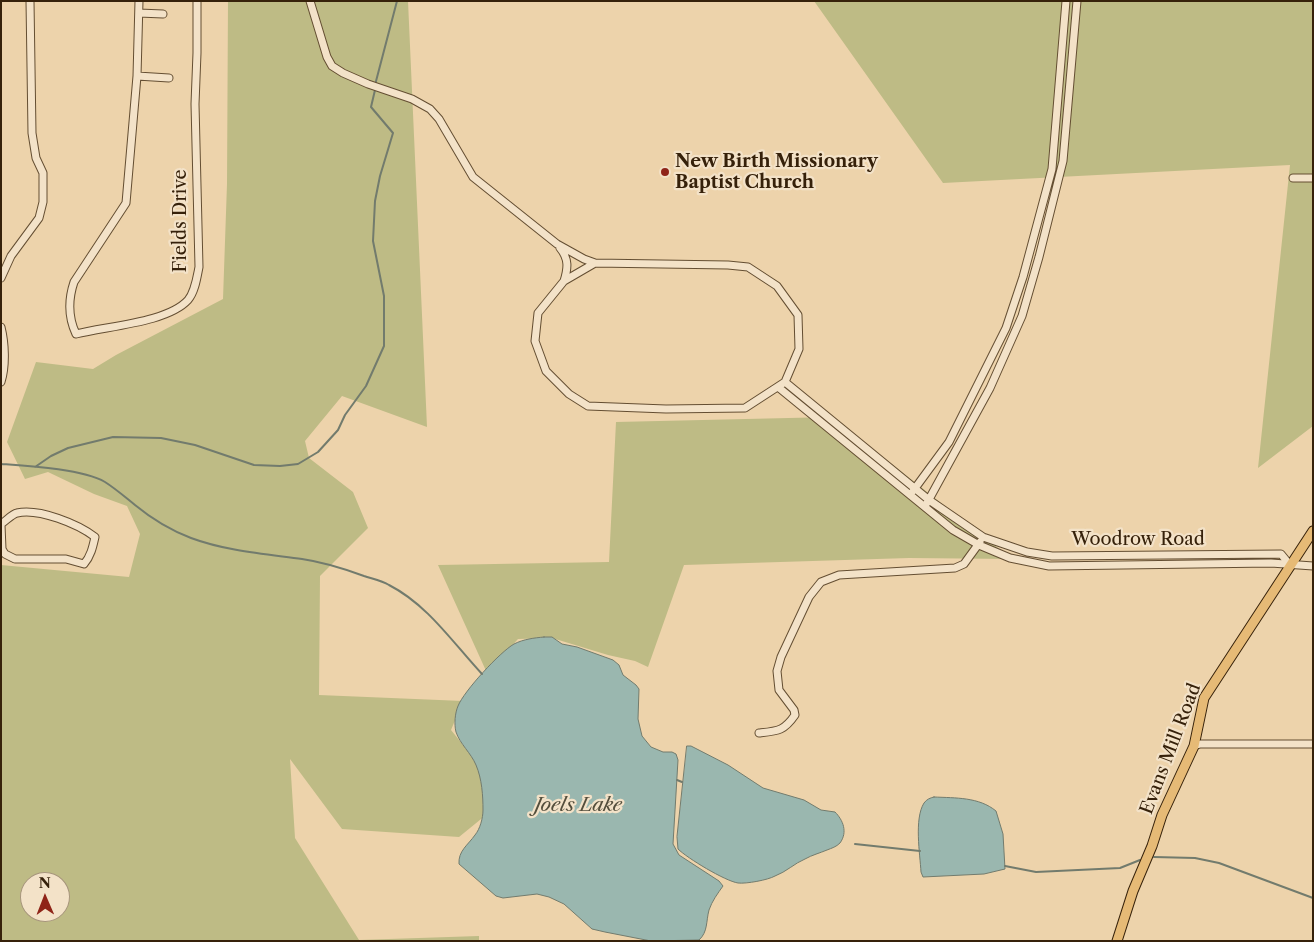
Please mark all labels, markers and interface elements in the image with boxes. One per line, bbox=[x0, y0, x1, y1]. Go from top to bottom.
place label: New Birth Missionary Baptist Church bbox=[675, 151, 878, 193]
marker: New Birth Missionary Baptist Church bbox=[659, 166, 671, 178]
street label: Fields Drive bbox=[170, 170, 192, 272]
street label: Woodrow Road bbox=[1071, 529, 1205, 551]
street label: Evans Mill Road bbox=[1136, 680, 1206, 818]
water label: Joels Lake bbox=[534, 795, 622, 817]
north arrow bbox=[20, 872, 70, 922]
text: N bbox=[39, 874, 51, 892]

